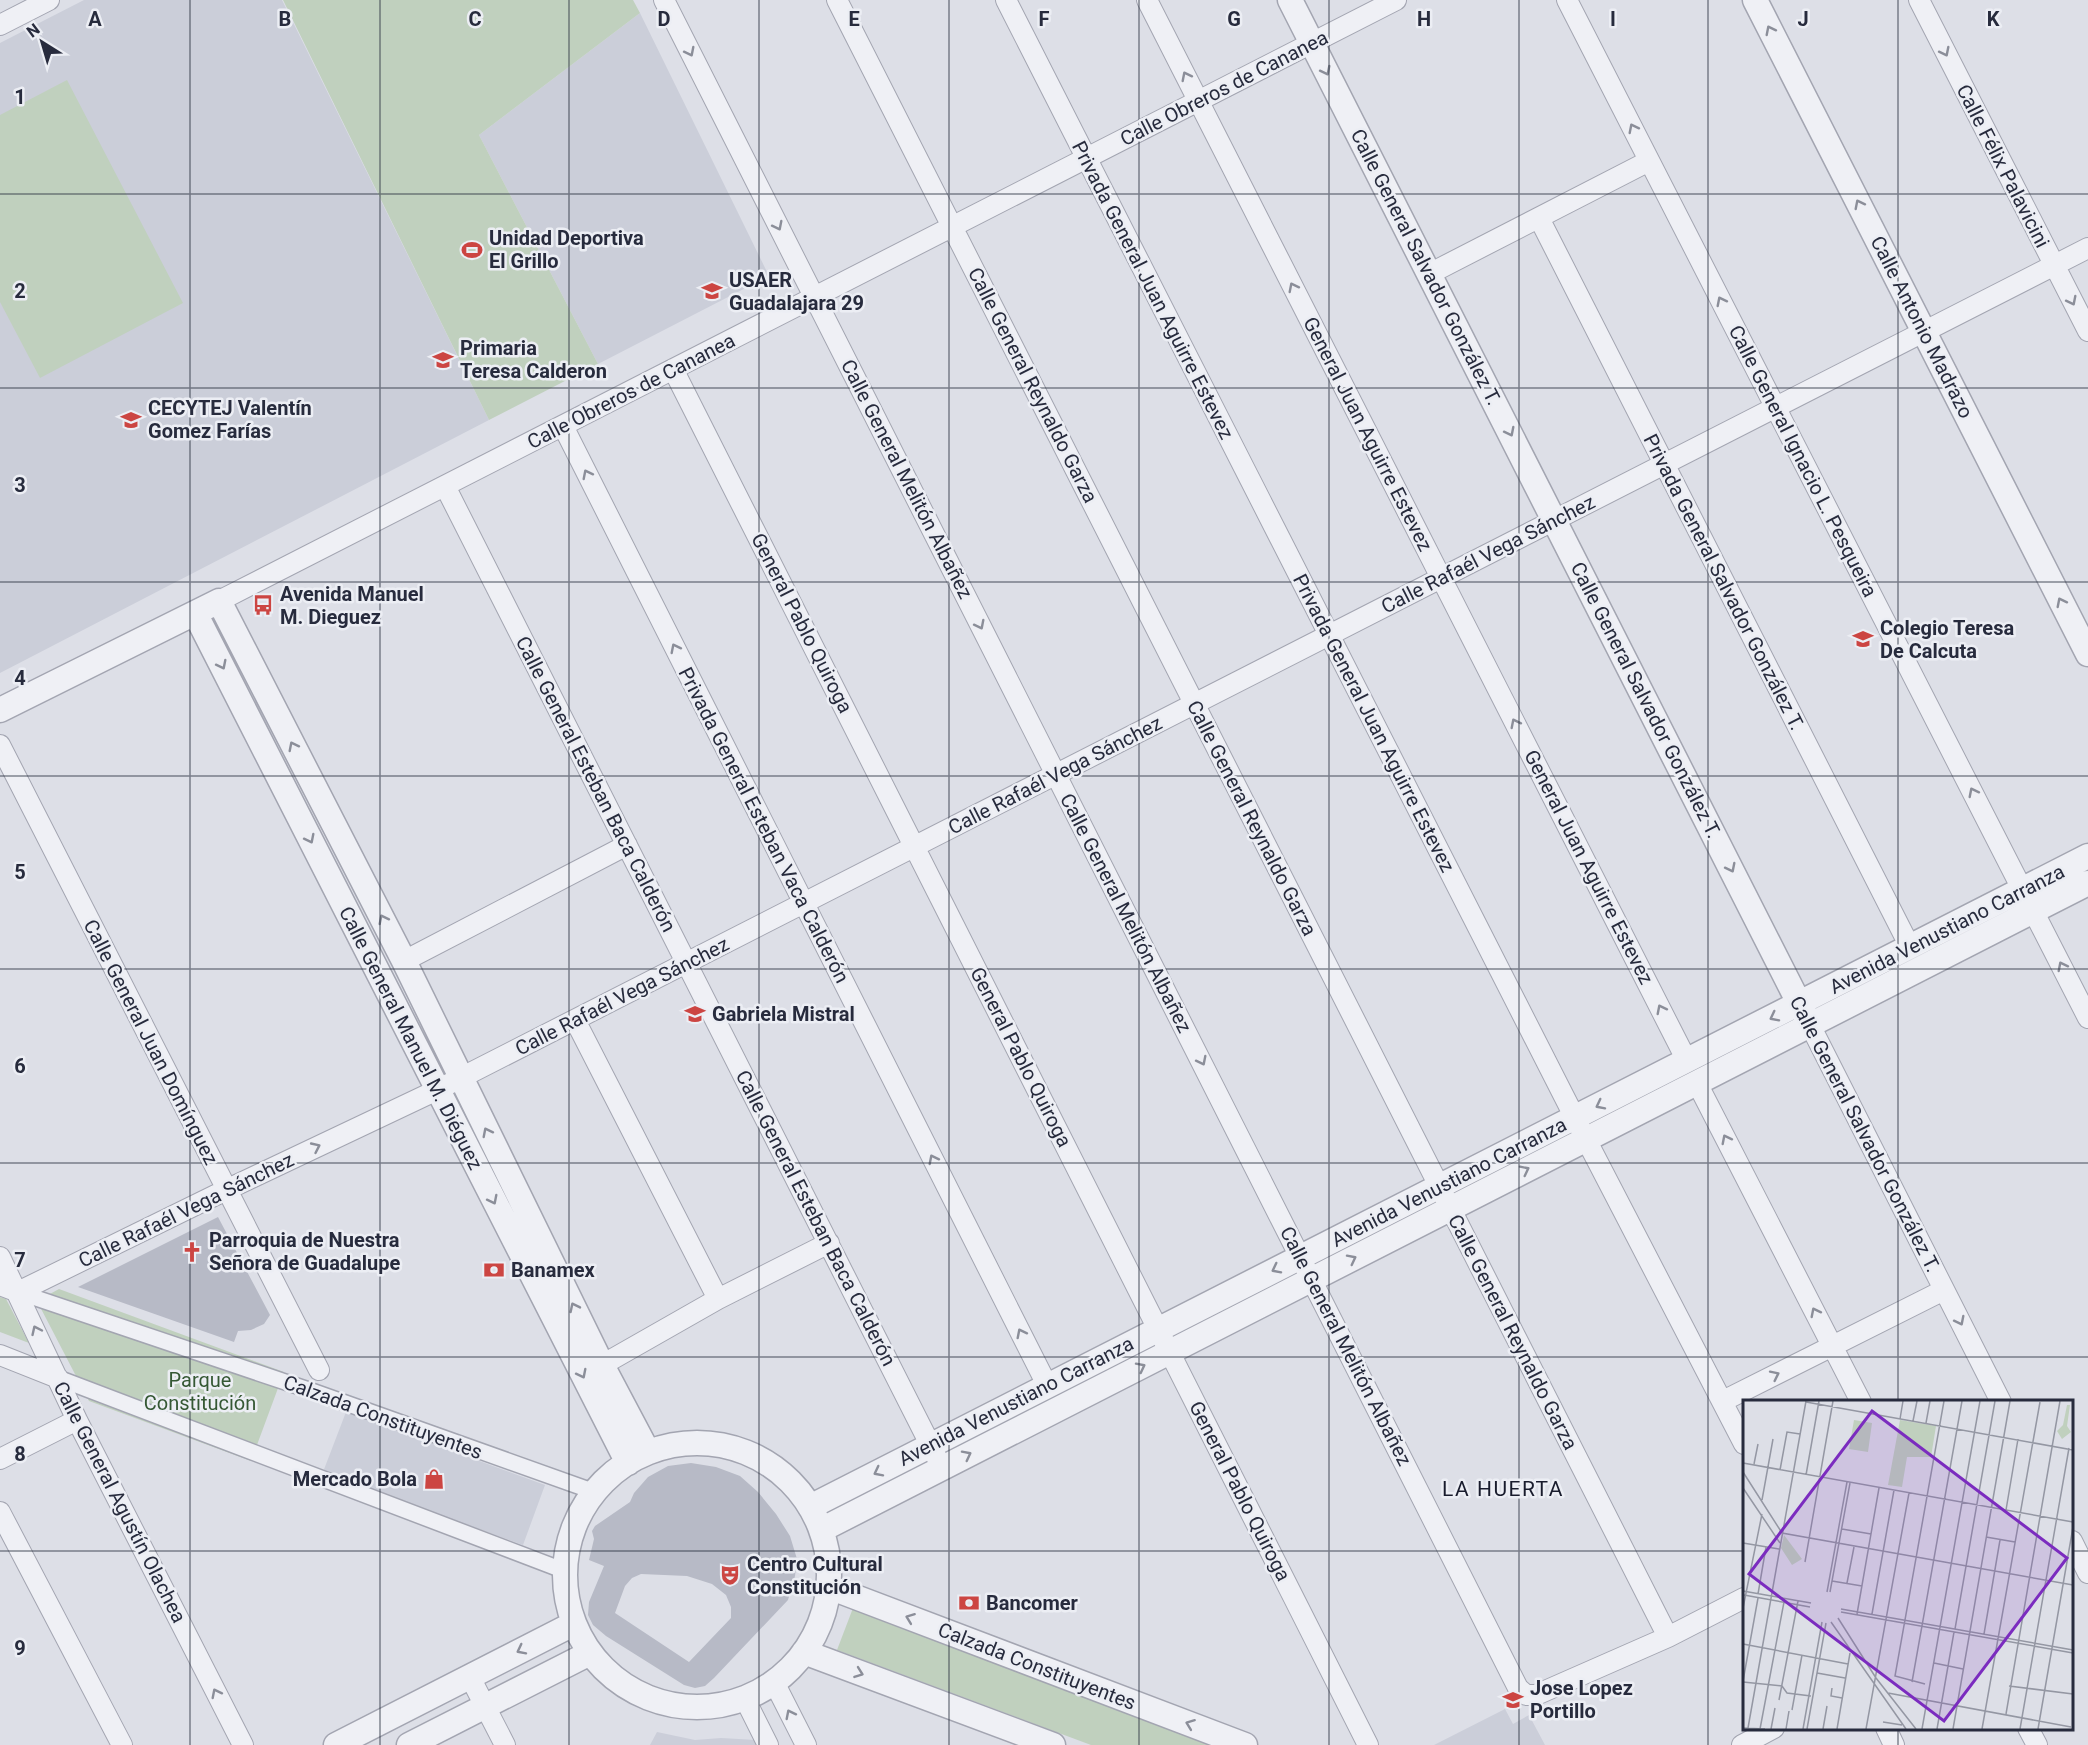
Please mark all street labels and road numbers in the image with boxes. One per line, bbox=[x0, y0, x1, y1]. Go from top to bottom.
street label: Calle Obreros de Cananea bbox=[1116, 25, 1332, 151]
street label: Calle Félix Palavicini bbox=[1951, 80, 2055, 252]
street label: Calle General Salvador González T. bbox=[1346, 125, 1506, 409]
street label: Privada General Juan Aguirre Estevez bbox=[1067, 137, 1239, 443]
street label: Calle Antonio Madrazo bbox=[1866, 232, 1978, 422]
street label: Calle General Reynaldo Garza bbox=[963, 263, 1103, 507]
street label: General Juan Aguirre Estevez bbox=[1298, 313, 1438, 555]
street label: Calle General Ignacio L. Pesqueira bbox=[1724, 321, 1882, 601]
street label: Calle Obreros de Cananea bbox=[523, 328, 739, 454]
street label: Calle General Melitón Albañez bbox=[836, 355, 978, 603]
street label: Privada General Salvador González T. bbox=[1639, 430, 1809, 734]
street label: Calle Rafaél Vega Sánchez bbox=[1377, 490, 1599, 618]
street label: General Pablo Quiroga bbox=[746, 529, 858, 717]
street label: Calle General Salvador González T. bbox=[1566, 558, 1726, 842]
street label: Privada General Juan Aguirre Estevez bbox=[1288, 570, 1460, 876]
street label: Calle General Esteban Baca Calderón bbox=[511, 632, 681, 936]
street label: Privada General Esteban Vaca Calderón bbox=[674, 663, 854, 987]
street label: Calle General Reynaldo Garza bbox=[1182, 696, 1322, 940]
street label: Calle Rafaél Vega Sánchez bbox=[944, 711, 1166, 839]
street label: General Juan Aguirre Estevez bbox=[1519, 746, 1659, 988]
street label: Calle General Melitón Albañez bbox=[1055, 789, 1197, 1037]
street label: Avenida Venustiano Carranza bbox=[1825, 859, 2069, 999]
street label: Calle General Manuel M. Diéguez bbox=[334, 902, 488, 1174]
street label: Calle General Juan Domínguez bbox=[79, 915, 223, 1169]
street label: Calle Rafaél Vega Sánchez bbox=[511, 932, 733, 1060]
street label: General Pablo Quiroga bbox=[965, 963, 1077, 1151]
street label: Calle General Salvador González T. bbox=[1785, 992, 1945, 1276]
street label: Calle General Esteban Baca Calderón bbox=[731, 1066, 901, 1370]
street label: Avenida Venustiano Carranza bbox=[1327, 1112, 1571, 1252]
street label: Calle Rafaél Vega Sánchez bbox=[74, 1147, 298, 1273]
street label: Calle General Reynaldo Garza bbox=[1443, 1210, 1583, 1454]
street label: Calle General Melitón Albañez bbox=[1275, 1222, 1417, 1470]
street label: Avenida Venustiano Carranza bbox=[894, 1331, 1138, 1471]
street label: Calzada Constituyentes bbox=[280, 1370, 486, 1464]
street label: Calle General Agustín Olachea bbox=[49, 1377, 191, 1627]
street label: General Pablo Quiroga bbox=[1184, 1397, 1296, 1585]
street label: Calzada Constituyentes bbox=[935, 1617, 1139, 1715]

